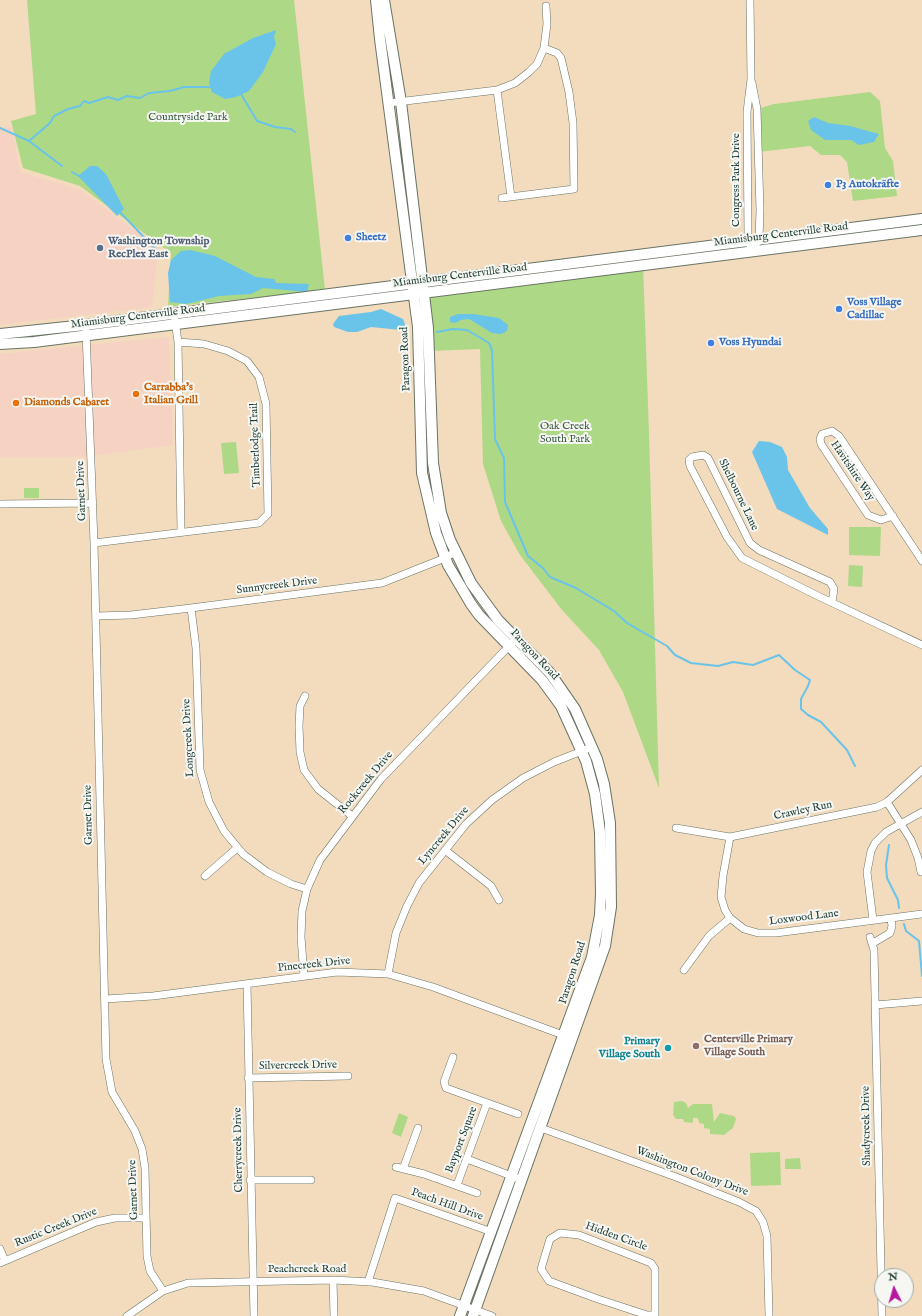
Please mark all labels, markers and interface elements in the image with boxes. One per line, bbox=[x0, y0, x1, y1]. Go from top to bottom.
park label: Countryside Park bbox=[148, 111, 228, 125]
street label: Congress Park Drive bbox=[730, 133, 744, 227]
place label: P3 Autokräfte bbox=[836, 178, 899, 192]
marker: P3 Autokräfte bbox=[823, 180, 833, 190]
street label: Miamisburg Centerville Road bbox=[713, 220, 849, 250]
place label: Sheetz bbox=[356, 231, 386, 245]
marker: Sheetz bbox=[343, 233, 353, 243]
place label: Washington Township RecPlex East bbox=[108, 235, 209, 261]
marker: Washington Township RecPlex East bbox=[95, 243, 105, 253]
street label: Miamisburg Centerville Road bbox=[392, 261, 528, 291]
place label: Voss Village Cadillac bbox=[847, 296, 902, 322]
street label: Miamisburg Centerville Road bbox=[70, 302, 206, 332]
marker: Voss Village Cadillac bbox=[834, 304, 844, 314]
street label: Paragon Road bbox=[398, 326, 414, 392]
place label: Voss Hyundai bbox=[719, 336, 781, 350]
marker: Voss Hyundai bbox=[706, 338, 716, 348]
place label: Carrabba's Italian Grill bbox=[144, 381, 198, 407]
marker: Carrabba's Italian Grill bbox=[131, 389, 141, 399]
place label: Diamonds Cabaret bbox=[24, 396, 109, 410]
marker: Diamonds Cabaret bbox=[11, 398, 21, 408]
street label: Timberlodge Trail bbox=[248, 403, 264, 487]
park label: Oak Creek South Park bbox=[540, 420, 590, 446]
street label: Havitshire Way bbox=[827, 438, 877, 504]
street label: Shelbourne Lane bbox=[715, 457, 761, 533]
street label: Garnet Drive bbox=[74, 461, 90, 521]
street label: Sunnycreek Drive bbox=[236, 575, 318, 597]
street label: Paragon Road bbox=[507, 627, 561, 683]
street label: Longcreek Drive bbox=[180, 699, 198, 777]
street label: Rockcreek Drive bbox=[336, 749, 396, 817]
street label: Garnet Drive bbox=[82, 785, 96, 845]
street label: Crawley Run bbox=[773, 798, 833, 824]
street label: Lyncreek Drive bbox=[416, 804, 472, 868]
street label: Loxwood Lane bbox=[769, 907, 839, 929]
street label: Paragon Road bbox=[557, 940, 589, 1006]
street label: Pinecreek Drive bbox=[277, 955, 351, 975]
place label: Centerville Primary Village South bbox=[704, 1033, 793, 1059]
place label: Primary Village South bbox=[599, 1035, 660, 1061]
marker: Centerville Primary Village South bbox=[691, 1041, 701, 1051]
marker: Primary Village South bbox=[663, 1043, 673, 1053]
street label: Silvercreek Drive bbox=[259, 1059, 337, 1073]
street label: Shadycreek Drive bbox=[860, 1086, 874, 1166]
street label: Bayport Square bbox=[443, 1105, 481, 1175]
street label: Cherrycreek Drive bbox=[232, 1107, 246, 1193]
street label: Washington Colony Drive bbox=[634, 1145, 750, 1199]
street label: Garnet Drive bbox=[126, 1160, 142, 1220]
street label: Peach Hill Drive bbox=[409, 1186, 485, 1224]
street label: Rustic Creek Drive bbox=[13, 1205, 99, 1251]
street label: Hidden Circle bbox=[583, 1220, 649, 1254]
street label: Peachcreek Road bbox=[268, 1263, 346, 1277]
north arrow bbox=[874, 1268, 914, 1308]
text: N bbox=[888, 1270, 898, 1284]

